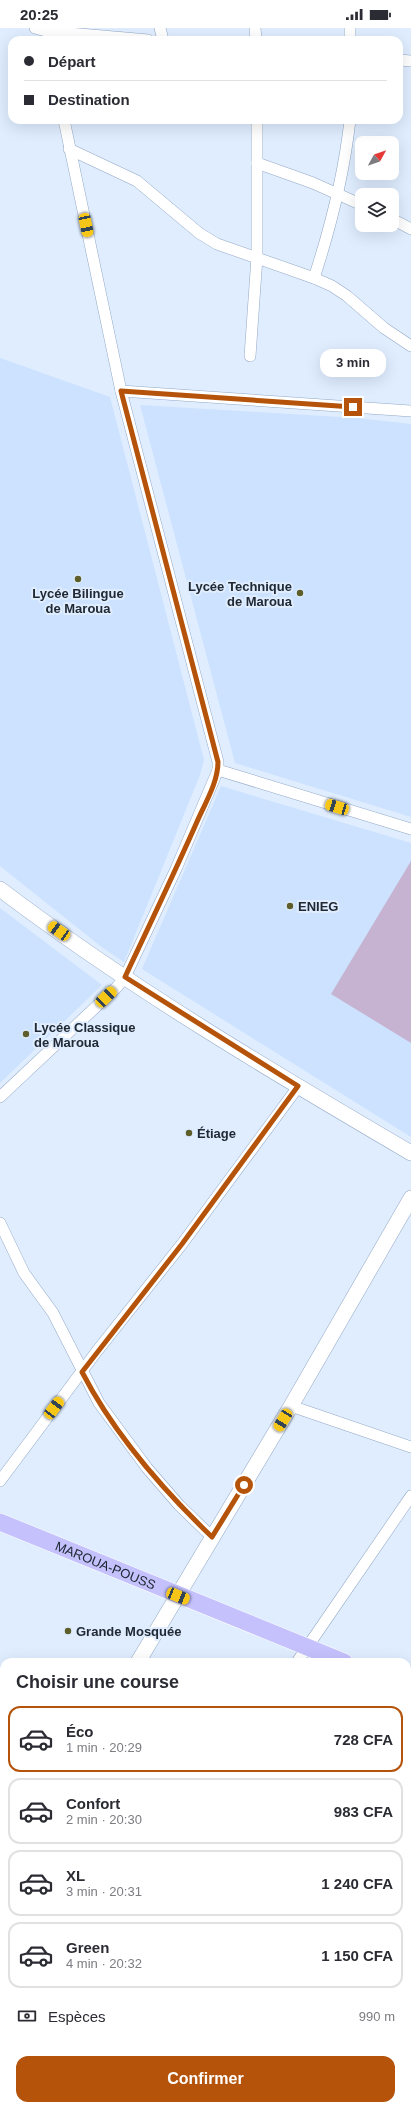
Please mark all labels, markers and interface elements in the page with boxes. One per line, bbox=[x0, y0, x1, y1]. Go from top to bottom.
text: 20:25 bbox=[20, 6, 58, 23]
text: Départ bbox=[48, 53, 96, 70]
text: Destination bbox=[48, 91, 130, 108]
north arrow bbox=[355, 136, 399, 180]
map controls bbox=[355, 136, 399, 232]
button: layers bbox=[355, 188, 399, 232]
car bbox=[78, 212, 94, 238]
callout: 3 min bbox=[320, 349, 386, 377]
text: 3 min bbox=[336, 355, 370, 370]
route end bbox=[344, 398, 362, 416]
marker: Lycée Bilingue de Maroua bbox=[73, 574, 83, 584]
place label: Lycée Technique de Maroua bbox=[188, 579, 293, 609]
place label: Lycée Bilingue de Maroua bbox=[32, 586, 124, 616]
marker: Lycée Technique de Maroua bbox=[295, 588, 305, 598]
car bbox=[324, 798, 350, 816]
place label: ENIEG bbox=[298, 899, 338, 914]
marker: ENIEG bbox=[285, 901, 295, 911]
car bbox=[46, 919, 72, 943]
car bbox=[93, 984, 119, 1010]
place label: Lycée Classique de Maroua bbox=[34, 1020, 135, 1050]
marker: Lycée Classique de Maroua bbox=[21, 1029, 31, 1039]
place label: Étiage bbox=[197, 1126, 236, 1141]
marker: Étiage bbox=[184, 1128, 194, 1138]
car bbox=[42, 1395, 66, 1421]
car bbox=[272, 1407, 294, 1433]
route start bbox=[235, 1476, 253, 1494]
street label: MAROUA-POUSS bbox=[53, 1538, 158, 1593]
car bbox=[165, 1586, 191, 1606]
place label: Grande Mosquée bbox=[76, 1624, 181, 1639]
marker: Grande Mosquée bbox=[63, 1626, 73, 1636]
text: Choisir une course bbox=[16, 1672, 179, 1692]
icon: car bbox=[18, 1721, 54, 1757]
text: Éco bbox=[66, 1723, 94, 1740]
text: 728 CFA bbox=[334, 1731, 393, 1748]
text: 1 min · 20:29 bbox=[66, 1740, 142, 1755]
icon: car bbox=[18, 1793, 54, 1829]
text: Confort bbox=[66, 1795, 120, 1812]
text: 983 CFA bbox=[334, 1803, 393, 1820]
text: 2 min · 20:30 bbox=[66, 1812, 142, 1827]
icon: car bbox=[18, 1865, 54, 1901]
text: XL bbox=[66, 1867, 85, 1884]
text: 1 240 CFA bbox=[321, 1875, 393, 1892]
text: 3 min · 20:31 bbox=[66, 1884, 142, 1899]
icon: car bbox=[18, 1937, 54, 1973]
text: Green bbox=[66, 1939, 109, 1956]
text: 1 150 CFA bbox=[321, 1947, 393, 1964]
text: 4 min · 20:32 bbox=[66, 1956, 142, 1971]
icon: cash bbox=[16, 2005, 38, 2027]
text: Espèces bbox=[48, 2008, 106, 2025]
text: 990 m bbox=[359, 2009, 395, 2024]
button: Confirmer bbox=[16, 2056, 395, 2102]

